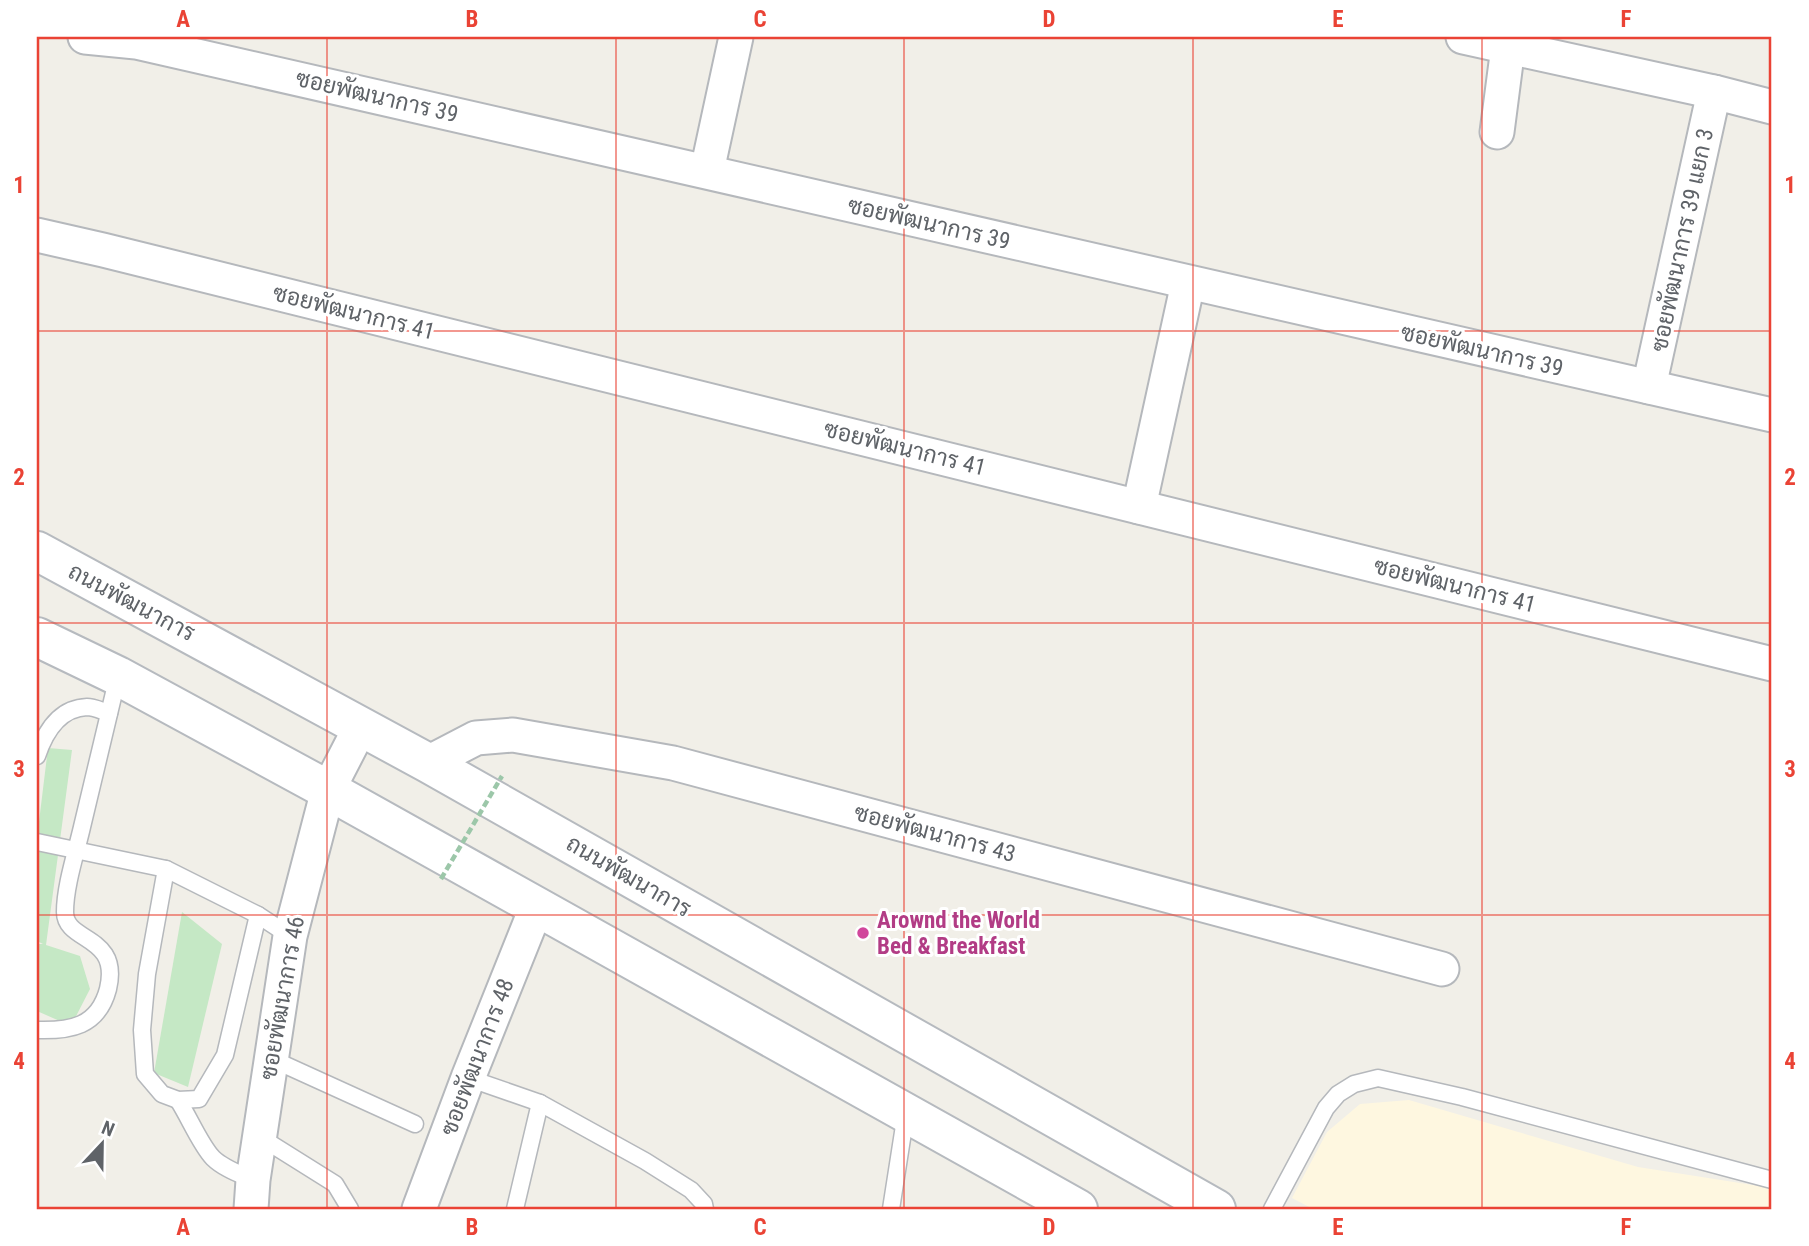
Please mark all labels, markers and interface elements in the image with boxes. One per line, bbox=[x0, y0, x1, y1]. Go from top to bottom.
text: A bbox=[176, 6, 190, 33]
text: B bbox=[466, 6, 478, 33]
text: C bbox=[753, 6, 767, 33]
text: D bbox=[1043, 6, 1056, 33]
text: E bbox=[1332, 6, 1344, 33]
text: F bbox=[1621, 6, 1632, 33]
street label: ซอยพัฒนาการ 39 bbox=[293, 64, 461, 128]
street label: ซอยพัฒนาการ 39 แยก 3 bbox=[1645, 126, 1719, 354]
text: 1 bbox=[13, 172, 25, 199]
text: 1 bbox=[1784, 172, 1796, 199]
street label: ซอยพัฒนาการ 39 bbox=[845, 191, 1013, 255]
street label: ซอยพัฒนาการ 41 bbox=[270, 278, 438, 346]
street label: ซอยพัฒนาการ 39 bbox=[1398, 318, 1566, 382]
street label: ซอยพัฒนาการ 41 bbox=[821, 414, 989, 482]
text: 2 bbox=[13, 464, 25, 491]
text: 2 bbox=[1784, 464, 1796, 491]
street label: ซอยพัฒนาการ 41 bbox=[1371, 551, 1539, 619]
street label: ถนนพัฒนาการ bbox=[64, 557, 200, 647]
text: 3 bbox=[13, 756, 25, 783]
text: 3 bbox=[1784, 756, 1796, 783]
street label: ซอยพัฒนาการ 43 bbox=[851, 798, 1019, 868]
street label: ถนนพัฒนาการ bbox=[562, 829, 696, 923]
place label: Arownd the World Bed & Breakfast bbox=[877, 907, 1040, 960]
street label: ซอยพัฒนาการ 46 bbox=[254, 914, 310, 1082]
marker: Arownd the World Bed & Breakfast bbox=[855, 925, 871, 941]
street label: ซอยพัฒนาการ 48 bbox=[434, 975, 520, 1139]
text: 4 bbox=[13, 1048, 25, 1075]
text: 4 bbox=[1784, 1048, 1796, 1075]
north arrow bbox=[66, 1110, 136, 1180]
text: N bbox=[98, 1116, 118, 1142]
text: A bbox=[176, 1214, 190, 1241]
text: B bbox=[466, 1214, 478, 1241]
text: C bbox=[753, 1214, 767, 1241]
text: D bbox=[1043, 1214, 1056, 1241]
text: E bbox=[1332, 1214, 1344, 1241]
text: F bbox=[1621, 1214, 1632, 1241]

